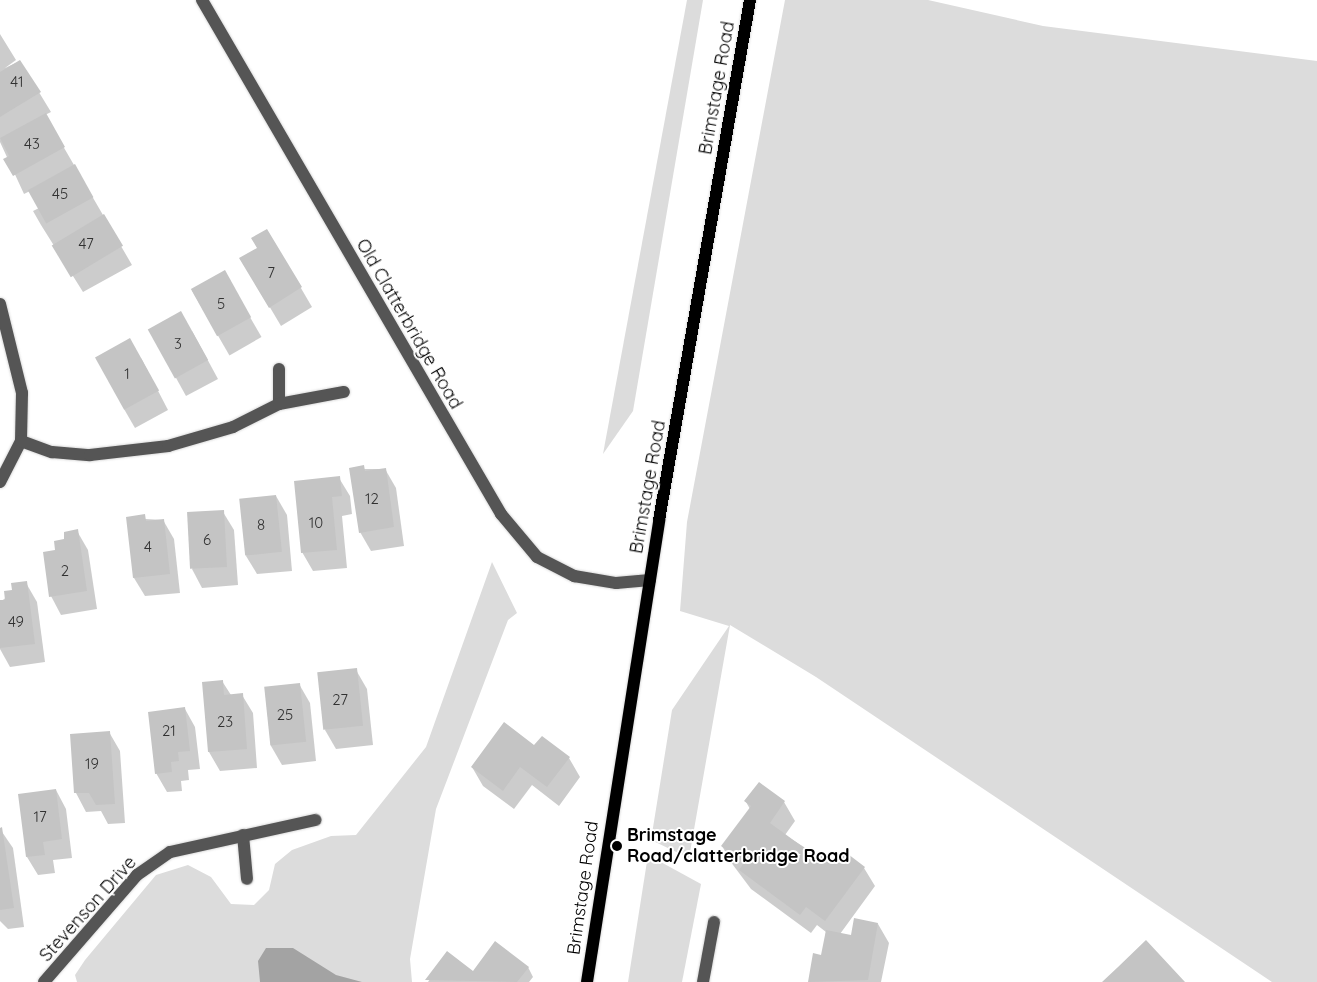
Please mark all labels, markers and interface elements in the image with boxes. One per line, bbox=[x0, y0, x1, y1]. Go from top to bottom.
street label: Brimstage Road bbox=[695, 20, 739, 156]
house number: 41 bbox=[10, 73, 24, 91]
house number: 43 bbox=[24, 135, 40, 153]
house number: 45 bbox=[52, 185, 68, 203]
house number: 47 bbox=[78, 235, 94, 253]
street label: Old Clatterbridge Road bbox=[351, 235, 467, 413]
house number: 7 bbox=[267, 264, 275, 282]
house number: 5 bbox=[217, 295, 225, 313]
house number: 3 bbox=[174, 335, 182, 353]
house number: 1 bbox=[124, 365, 130, 383]
street label: Brimstage Road bbox=[626, 419, 670, 555]
house number: 12 bbox=[365, 490, 379, 508]
house number: 10 bbox=[309, 514, 323, 532]
house number: 8 bbox=[257, 516, 265, 534]
house number: 6 bbox=[203, 531, 211, 549]
house number: 4 bbox=[144, 538, 152, 556]
house number: 2 bbox=[61, 562, 69, 580]
house number: 49 bbox=[8, 613, 24, 631]
house number: 27 bbox=[332, 691, 348, 709]
house number: 25 bbox=[277, 706, 293, 724]
house number: 23 bbox=[217, 713, 233, 731]
house number: 21 bbox=[162, 722, 176, 740]
house number: 19 bbox=[85, 755, 99, 773]
house number: 17 bbox=[33, 808, 47, 826]
street label: Brimstage Road bbox=[563, 820, 603, 956]
place label: Brimstage Road/clatterbridge Road bbox=[627, 825, 849, 868]
marker: Brimstage Road/clatterbridge Road bbox=[611, 840, 623, 852]
street label: Stevenson Drive bbox=[35, 852, 141, 966]

